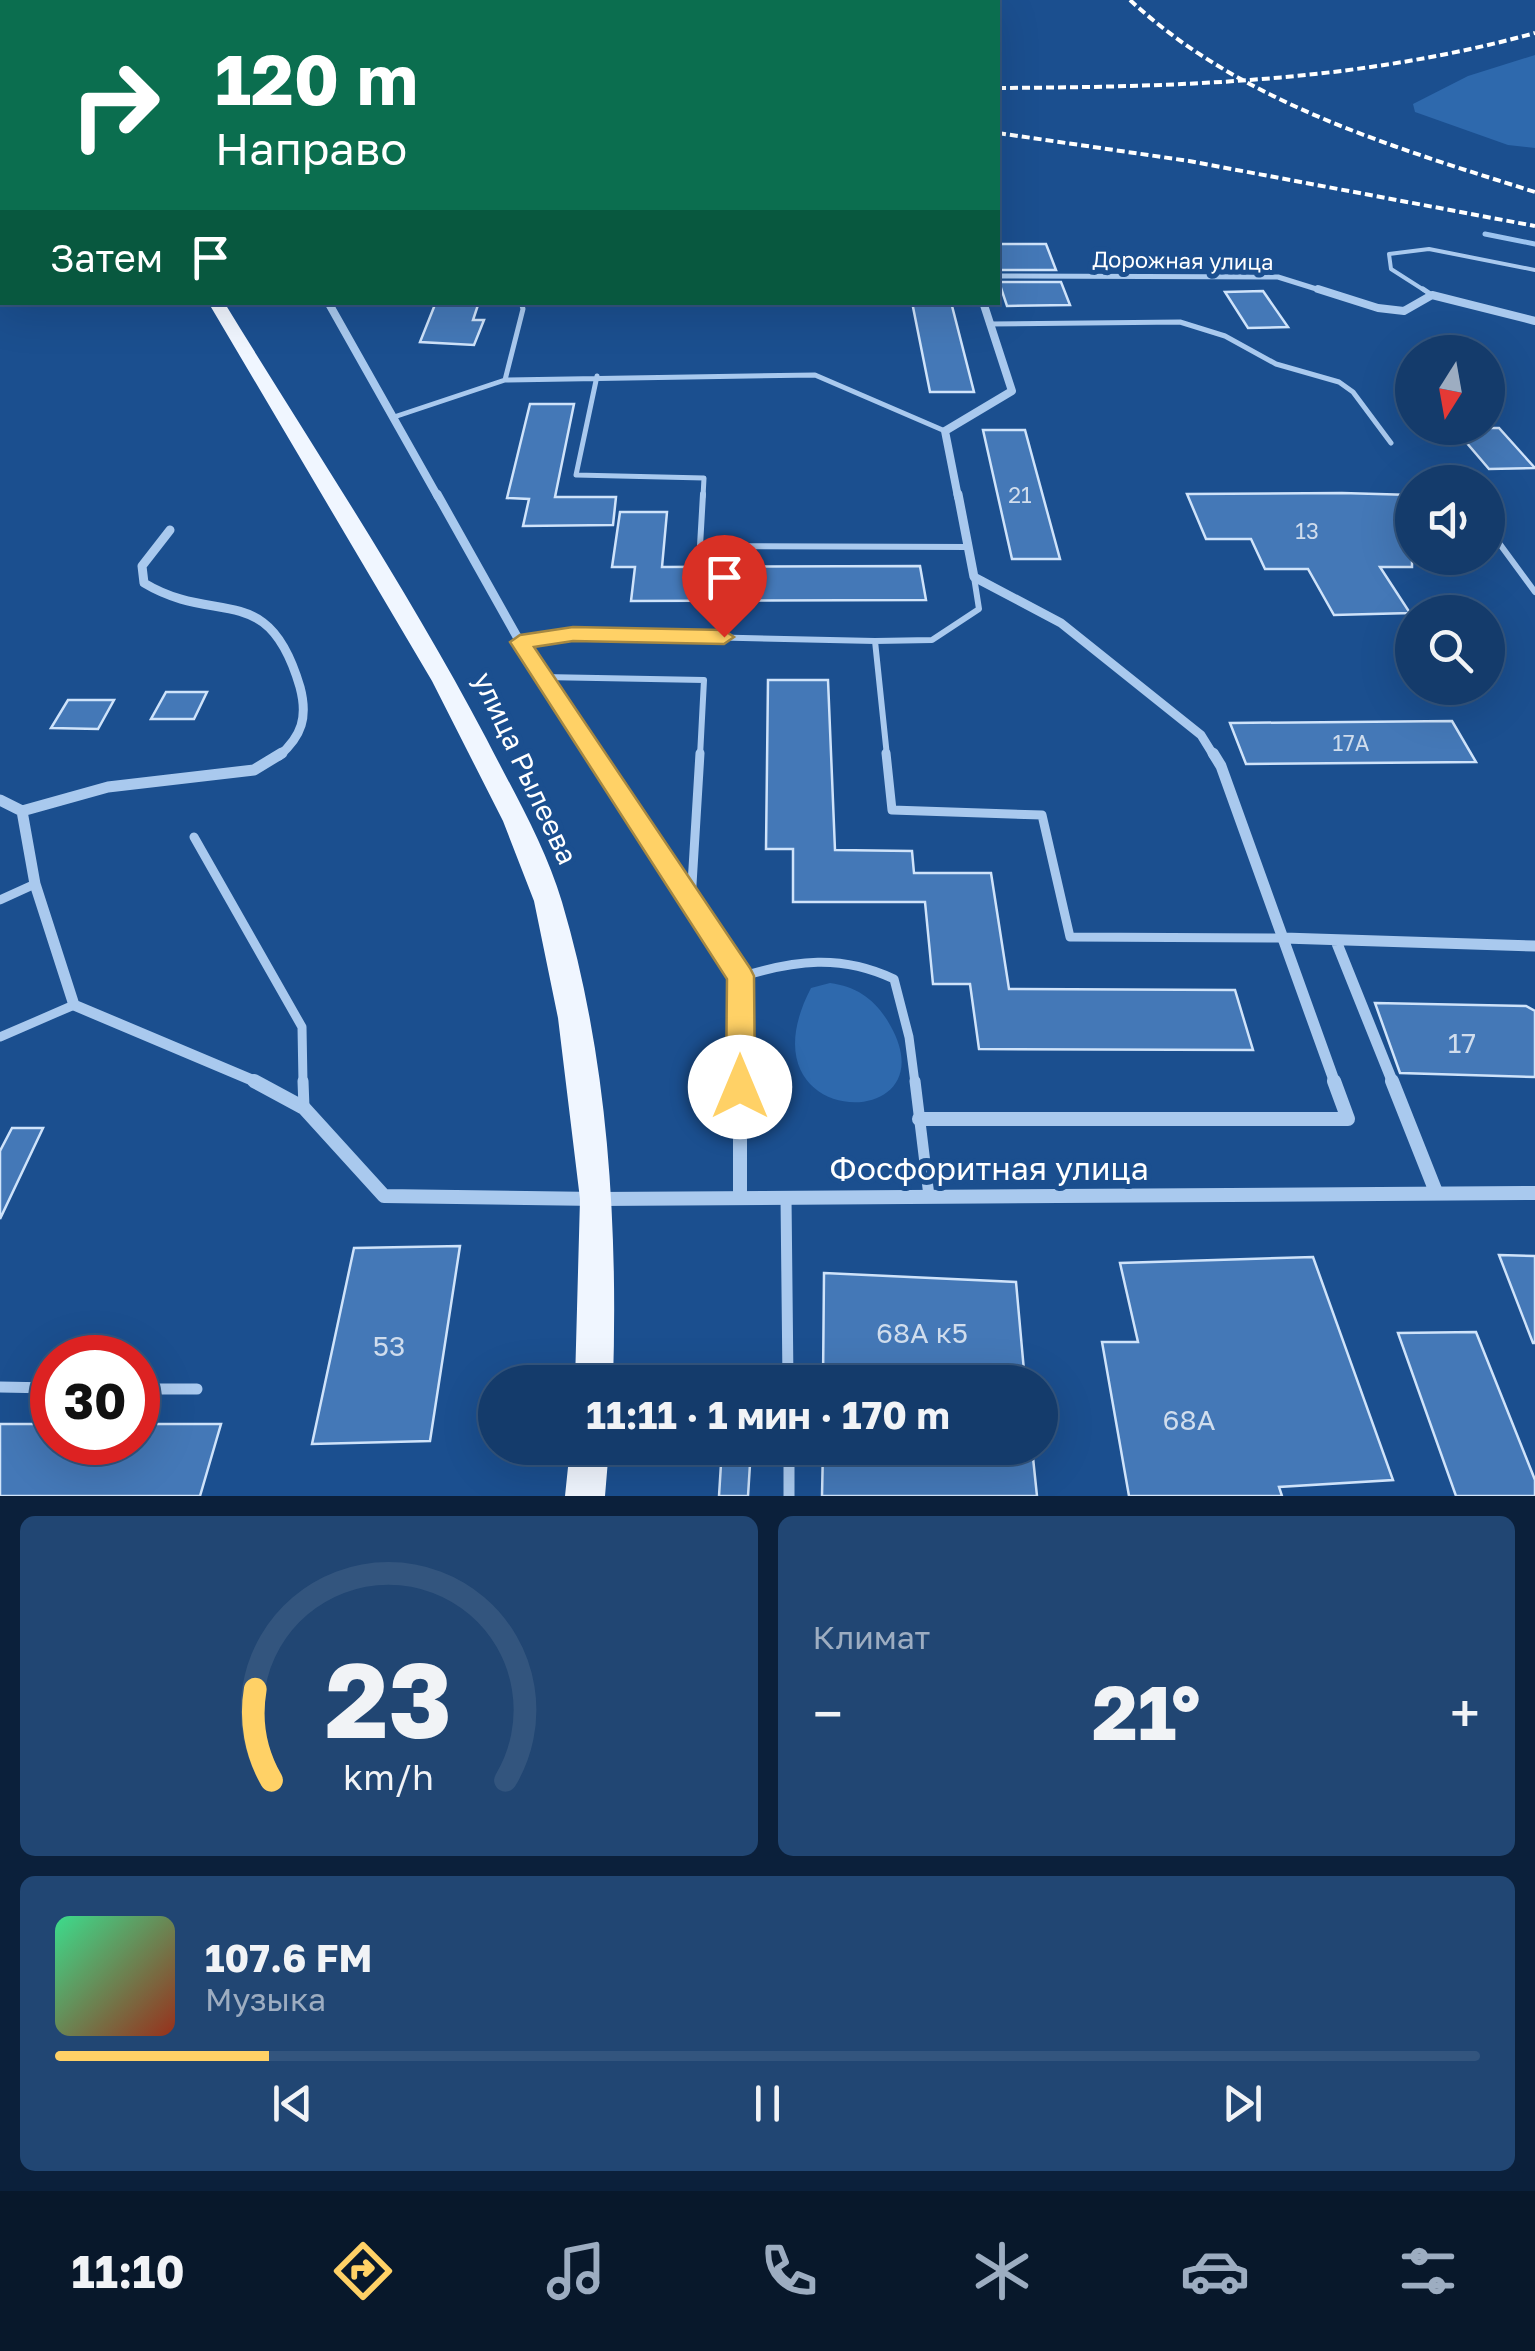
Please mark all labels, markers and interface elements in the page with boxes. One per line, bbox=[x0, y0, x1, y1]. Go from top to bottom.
text: 120 m bbox=[215, 36, 418, 120]
icon: right bbox=[50, 40, 180, 170]
text: Направо bbox=[215, 121, 407, 175]
icon: arrive bbox=[183, 230, 238, 285]
text: Затем bbox=[50, 235, 163, 280]
street label: Дорожная улица bbox=[1092, 245, 1274, 275]
north arrow bbox=[1395, 335, 1505, 445]
map controls bbox=[1395, 335, 1505, 705]
button: sound bbox=[1395, 465, 1505, 575]
house number: 21 bbox=[1008, 481, 1032, 508]
house number: 13 bbox=[1295, 517, 1319, 544]
pin bbox=[682, 535, 767, 638]
icon: arrive bbox=[697, 550, 752, 605]
button: search bbox=[1395, 595, 1505, 705]
street label: улица Рылеева bbox=[467, 667, 585, 869]
house number: 17А bbox=[1332, 729, 1370, 756]
house number: 17 bbox=[1448, 1026, 1476, 1059]
position arrow bbox=[688, 1035, 792, 1139]
street label: Фосфоритная улица bbox=[829, 1149, 1149, 1187]
house number: 68А к5 bbox=[876, 1316, 968, 1349]
house number: 53 bbox=[373, 1329, 405, 1362]
speed limit sign: 30 bbox=[30, 1335, 160, 1465]
text: 11:11 · 1 мин · 170 m bbox=[586, 1392, 950, 1437]
house number: 68А bbox=[1163, 1403, 1216, 1436]
text: Климат bbox=[813, 1618, 930, 1656]
text: 23 bbox=[325, 1636, 452, 1761]
text: 21° bbox=[1092, 1666, 1201, 1757]
text: − bbox=[813, 1680, 843, 1746]
text: + bbox=[1450, 1680, 1480, 1746]
text: km/h bbox=[343, 1755, 434, 1798]
text: 107.6 FM bbox=[205, 1935, 372, 1980]
text: Музыка bbox=[205, 1980, 326, 2018]
icon: previous bbox=[265, 2076, 320, 2131]
icon: pause bbox=[740, 2076, 795, 2131]
icon: next bbox=[1215, 2076, 1270, 2131]
icon: directions bbox=[328, 2236, 398, 2306]
icon: music bbox=[541, 2236, 611, 2306]
icon: phone bbox=[754, 2236, 824, 2306]
icon: climate bbox=[967, 2236, 1037, 2306]
icon: car bbox=[1180, 2236, 1250, 2306]
icon: filters bbox=[1393, 2236, 1463, 2306]
text: 11:10 bbox=[72, 2244, 185, 2298]

